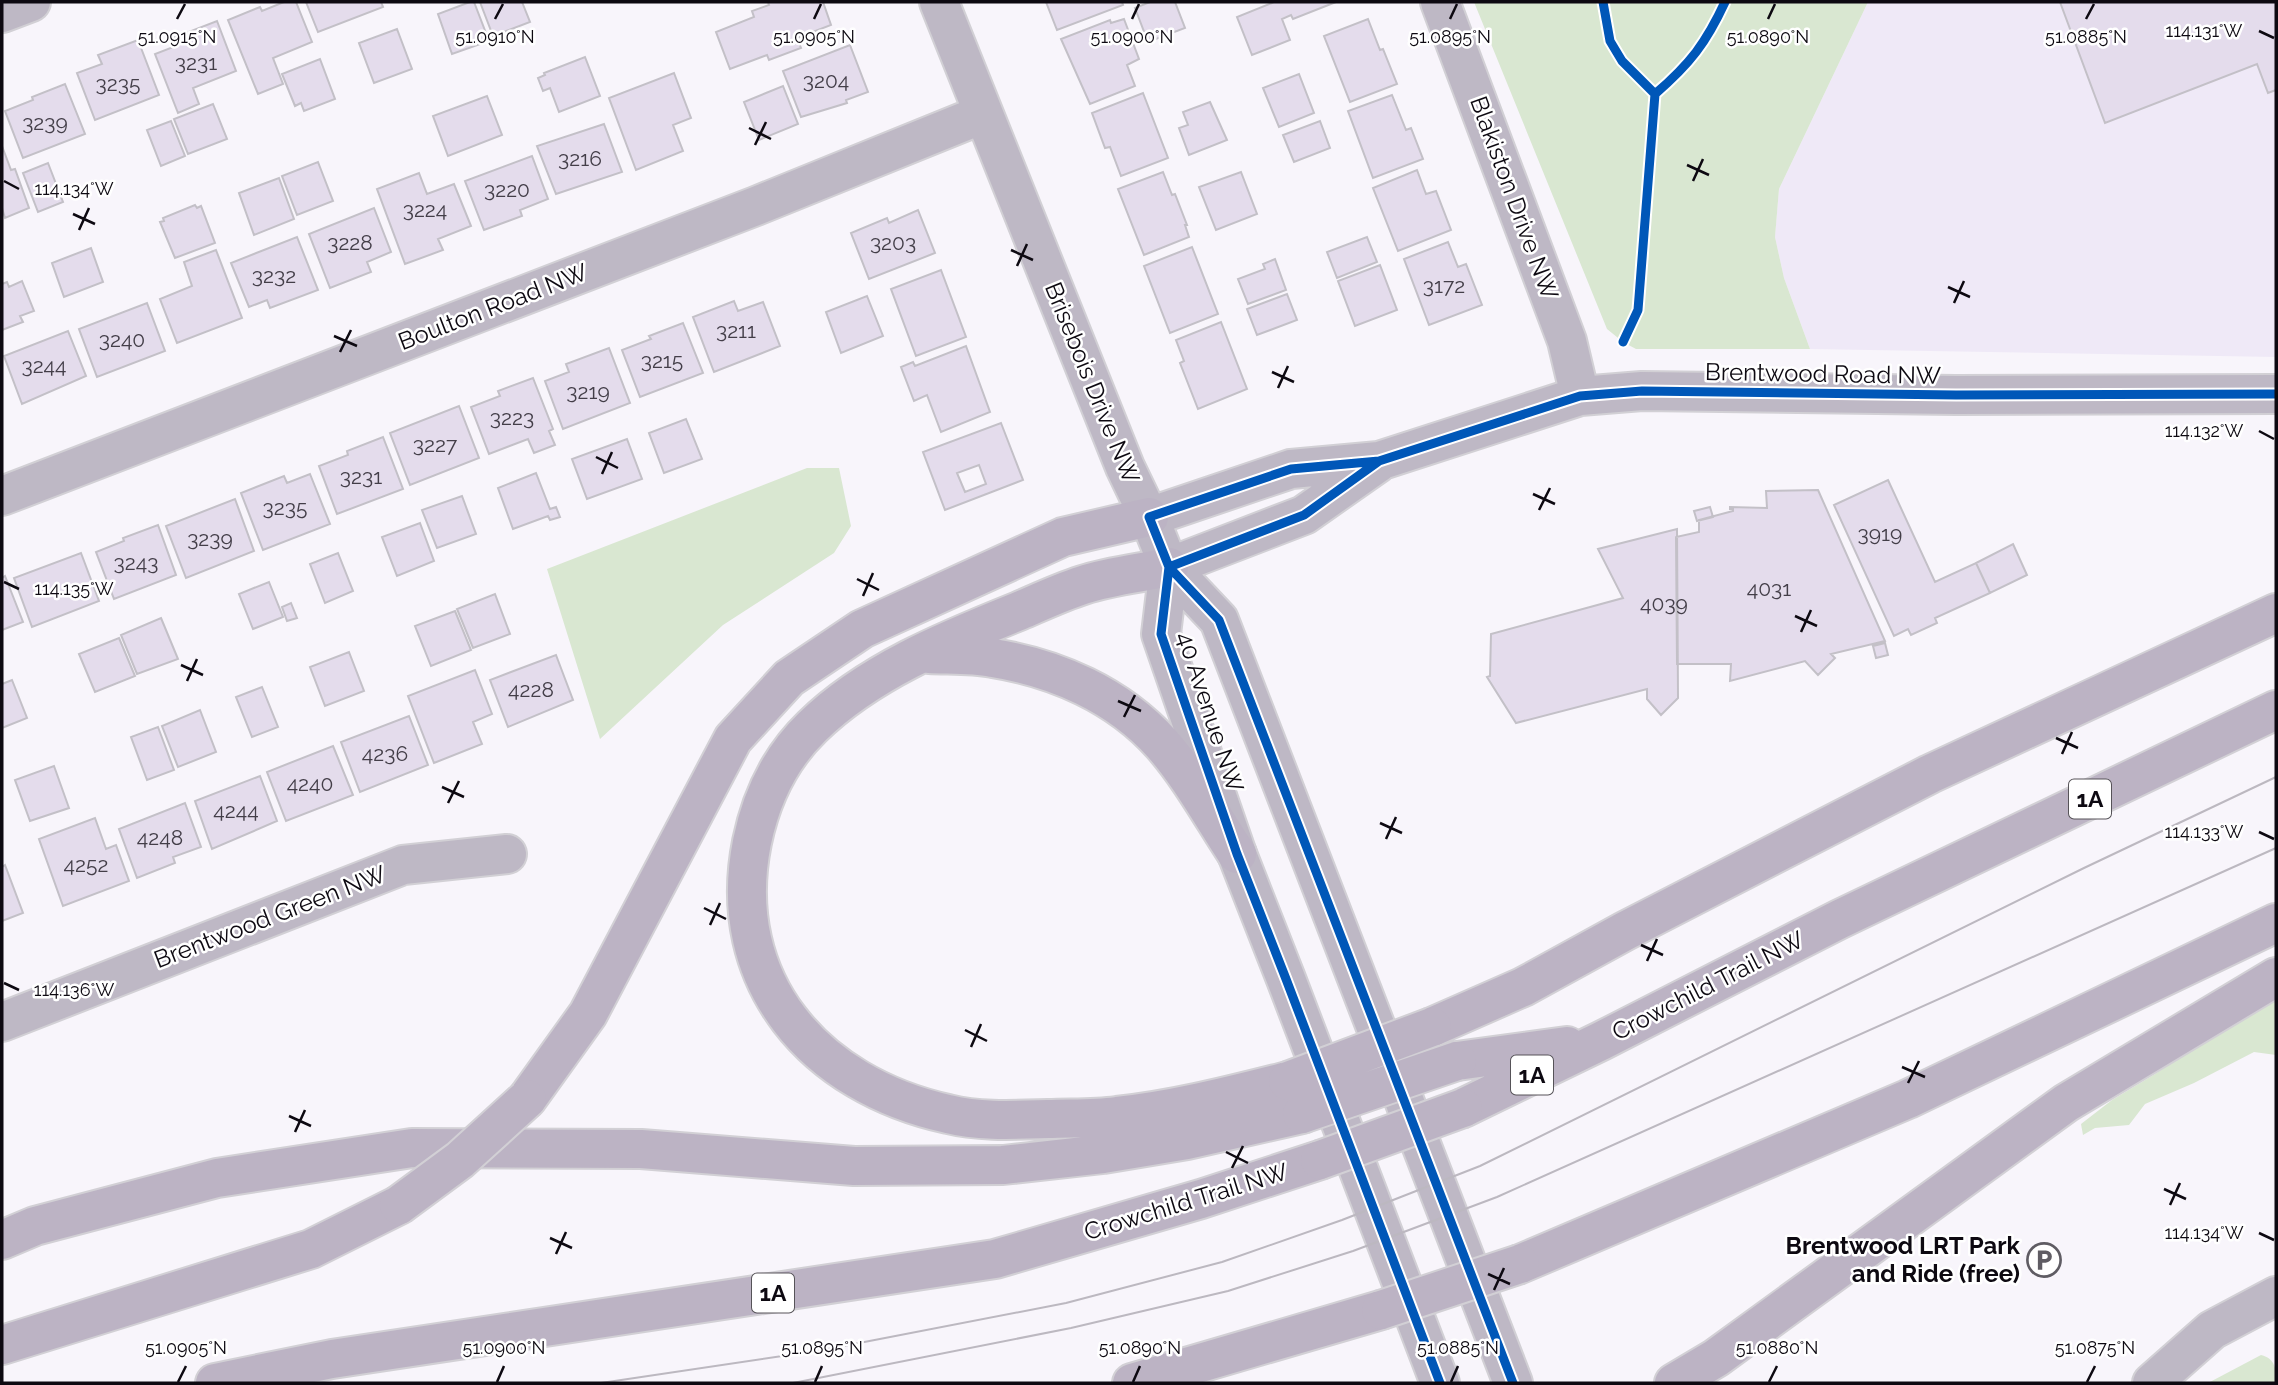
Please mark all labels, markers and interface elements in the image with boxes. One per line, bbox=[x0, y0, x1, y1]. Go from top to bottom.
text: 114.131°W bbox=[2166, 20, 2243, 41]
text: 51.0915°N bbox=[138, 26, 216, 47]
text: 51.0910°N bbox=[455, 26, 535, 47]
text: 51.0905°N bbox=[773, 26, 855, 47]
text: 51.0900°N bbox=[1091, 26, 1173, 47]
text: 51.0895°N bbox=[1409, 26, 1491, 47]
text: 51.0890°N bbox=[1727, 26, 1809, 47]
text: 51.0885°N bbox=[2045, 26, 2127, 47]
house number: 3231 bbox=[175, 50, 217, 75]
house number: 3204 bbox=[803, 68, 849, 93]
house number: 3235 bbox=[96, 71, 140, 96]
street label: Blakiston Drive NW bbox=[1464, 92, 1565, 304]
house number: 3239 bbox=[22, 110, 68, 135]
house number: 3216 bbox=[558, 146, 602, 171]
house number: 3220 bbox=[484, 177, 530, 202]
text: 114.134°W bbox=[34, 178, 114, 199]
house number: 3224 bbox=[403, 197, 447, 222]
house number: 3228 bbox=[327, 230, 373, 255]
house number: 3203 bbox=[870, 230, 916, 255]
street label: Boulton Road NW bbox=[394, 257, 592, 356]
house number: 3232 bbox=[252, 263, 296, 288]
house number: 3172 bbox=[1423, 273, 1465, 298]
street label: Brisebois Drive NW bbox=[1039, 278, 1146, 488]
house number: 3211 bbox=[716, 318, 756, 343]
house number: 3240 bbox=[99, 327, 145, 352]
house number: 3215 bbox=[641, 348, 683, 373]
house number: 3244 bbox=[21, 353, 67, 378]
street label: Brentwood Road NW bbox=[1705, 357, 1941, 390]
house number: 3219 bbox=[566, 379, 610, 404]
house number: 3223 bbox=[490, 405, 534, 430]
text: 114.132°W bbox=[2165, 420, 2244, 441]
house number: 3227 bbox=[413, 432, 458, 457]
house number: 3231 bbox=[340, 464, 382, 489]
house number: 3235 bbox=[263, 495, 307, 520]
house number: 3919 bbox=[1858, 521, 1902, 546]
house number: 3239 bbox=[187, 526, 233, 551]
house number: 3243 bbox=[114, 550, 158, 575]
house number: 4031 bbox=[1747, 576, 1791, 601]
text: 114.135°W bbox=[34, 578, 114, 599]
house number: 4039 bbox=[1640, 591, 1688, 616]
street label: 40 Avenue NW bbox=[1171, 628, 1250, 796]
house number: 4228 bbox=[508, 677, 554, 702]
house number: 4236 bbox=[362, 741, 408, 766]
house number: 4240 bbox=[287, 771, 333, 796]
road number: 1A bbox=[2069, 779, 2111, 818]
house number: 4244 bbox=[213, 798, 259, 823]
text: 114.133°W bbox=[2165, 821, 2244, 842]
house number: 4248 bbox=[137, 825, 183, 850]
house number: 4252 bbox=[64, 852, 108, 877]
street label: Brentwood Green NW bbox=[150, 859, 390, 974]
street label: Crowchild Trail NW bbox=[1607, 925, 1809, 1046]
text: 114.136°W bbox=[34, 979, 114, 1000]
road number: 1A bbox=[1511, 1056, 1553, 1094]
street label: Crowchild Trail NW bbox=[1081, 1157, 1291, 1246]
text: 114.134°W bbox=[2164, 1222, 2244, 1243]
place label: Brentwood LRT Park and Ride (free) bbox=[1786, 1231, 2021, 1288]
parking icon: Brentwood LRT Park and Ride (free) bbox=[2025, 1241, 2063, 1279]
road number: 1A bbox=[752, 1274, 794, 1312]
text: 51.0905°N bbox=[145, 1337, 227, 1358]
text: 51.0900°N bbox=[463, 1337, 545, 1358]
text: 51.0895°N bbox=[781, 1337, 863, 1358]
text: 51.0890°N bbox=[1099, 1337, 1181, 1358]
text: 51.0885°N bbox=[1417, 1337, 1499, 1358]
text: 51.0880°N bbox=[1736, 1337, 1818, 1358]
text: 51.0875°N bbox=[2055, 1337, 2135, 1358]

